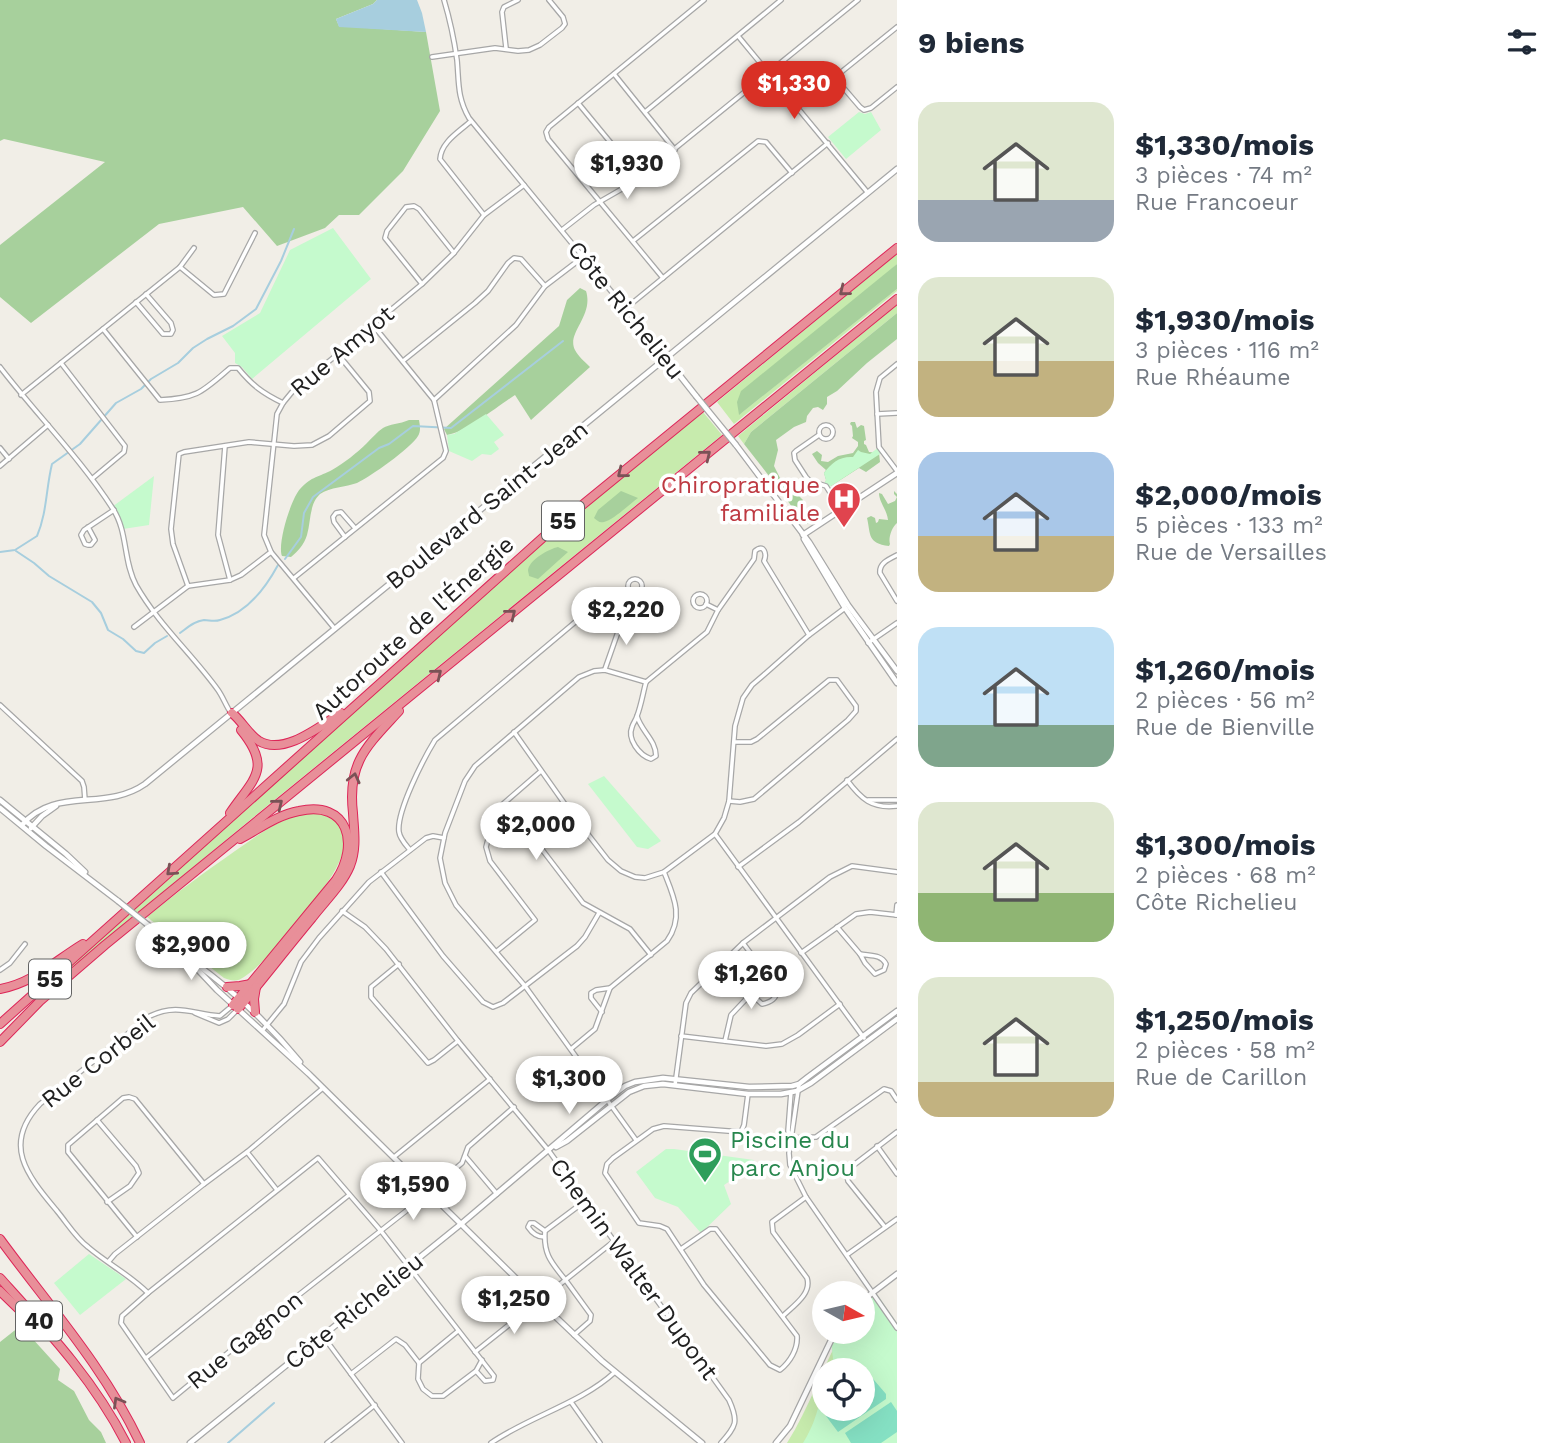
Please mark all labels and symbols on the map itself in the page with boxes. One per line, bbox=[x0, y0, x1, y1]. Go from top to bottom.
pin: $1,330 bbox=[737, 61, 851, 121]
pin: $1,930 bbox=[570, 142, 684, 201]
street label: Côte Richelieu bbox=[562, 235, 690, 385]
one-way arrow bbox=[840, 283, 852, 296]
street label: Rue Amyot bbox=[285, 300, 399, 402]
street label: Boulevard Saint-Jean bbox=[380, 415, 594, 595]
one-way arrow bbox=[699, 450, 711, 463]
one-way arrow bbox=[617, 465, 630, 477]
place label: Chiropratique familiale bbox=[661, 471, 820, 527]
hospital icon: Chiropratique familiale bbox=[825, 480, 863, 529]
road number: 55 bbox=[542, 502, 584, 540]
street label: Autoroute de l'Énergie bbox=[307, 530, 519, 726]
pin: $2,220 bbox=[569, 588, 683, 647]
one-way arrow bbox=[502, 610, 515, 622]
one-way arrow bbox=[429, 670, 442, 682]
one-way arrow bbox=[345, 772, 360, 784]
one-way arrow bbox=[269, 800, 282, 812]
pin: $2,000 bbox=[479, 802, 593, 862]
one-way arrow bbox=[166, 863, 179, 875]
pin: $2,900 bbox=[134, 922, 248, 982]
pin: $1,260 bbox=[694, 951, 808, 1011]
road number: 55 bbox=[29, 960, 71, 998]
street label: Rue Corbeil bbox=[36, 1008, 161, 1114]
pin: $1,300 bbox=[512, 1056, 626, 1116]
place label: Piscine du parc Anjou bbox=[730, 1126, 855, 1182]
sports icon: Piscine du parc Anjou bbox=[686, 1135, 724, 1184]
street label: Chemin Walter Dupont bbox=[544, 1153, 724, 1385]
pin: $1,590 bbox=[356, 1162, 470, 1222]
street label: Côte Richelieu bbox=[279, 1247, 429, 1375]
pin: $1,250 bbox=[457, 1276, 571, 1336]
north arrow bbox=[812, 1281, 875, 1344]
street label: Rue Gagnon bbox=[182, 1285, 308, 1395]
road number: 40 bbox=[16, 1302, 62, 1340]
one-way arrow bbox=[113, 1397, 126, 1410]

